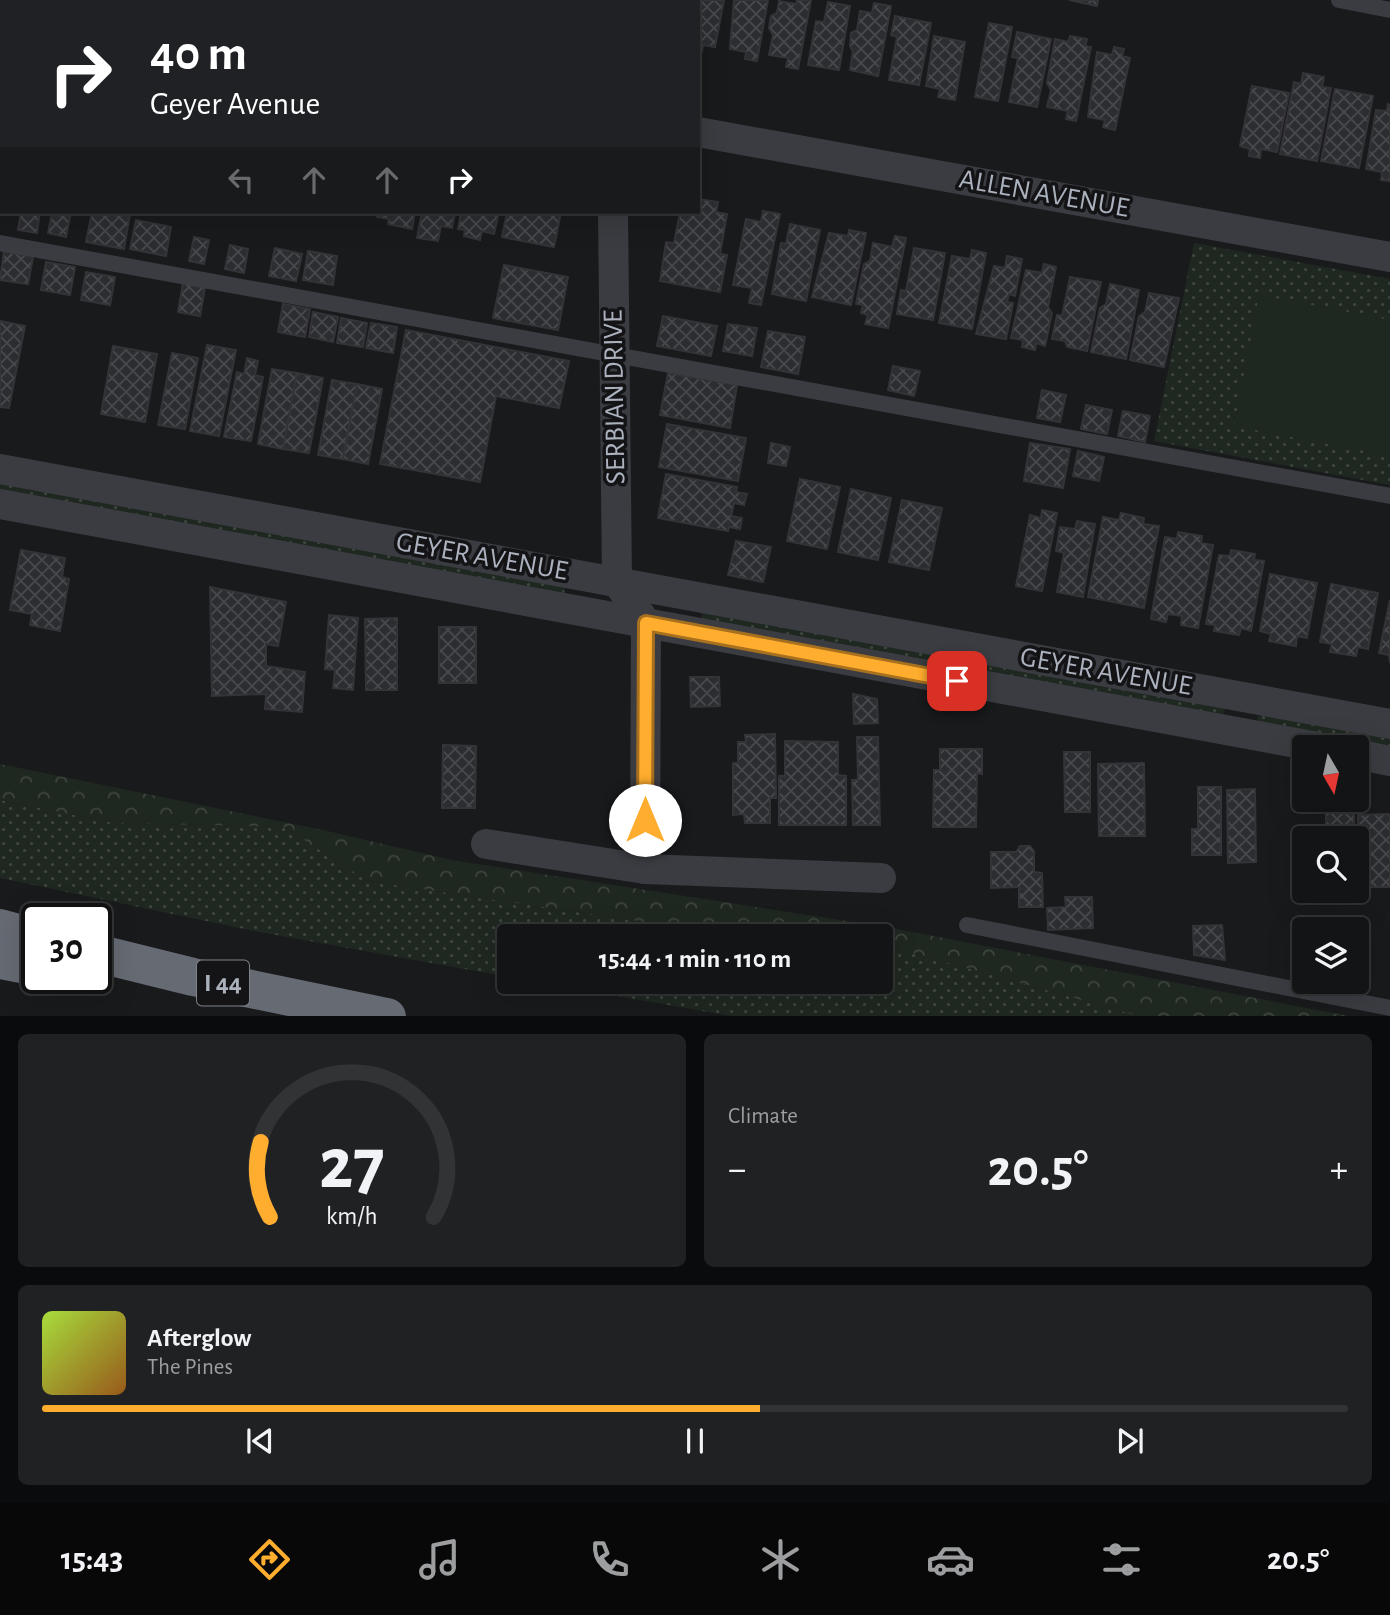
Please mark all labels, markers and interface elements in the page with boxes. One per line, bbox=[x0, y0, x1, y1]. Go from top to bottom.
icon: right bbox=[35, 28, 126, 119]
text: 40 m bbox=[150, 30, 247, 79]
text: Geyer Avenue bbox=[150, 88, 320, 120]
icon: left bbox=[222, 161, 260, 199]
icon: ahead bbox=[295, 161, 333, 199]
icon: ahead bbox=[368, 161, 406, 199]
icon: right bbox=[441, 161, 479, 199]
street label: ALLEN AVENUE bbox=[957, 165, 1131, 223]
street label: SERBIAN DRIVE bbox=[599, 309, 631, 485]
street label: GEYER AVENUE bbox=[394, 528, 570, 586]
street label: GEYER AVENUE bbox=[1018, 643, 1194, 701]
pin bbox=[927, 651, 987, 711]
icon: arrive bbox=[938, 662, 976, 700]
north arrow bbox=[1292, 735, 1368, 812]
map controls bbox=[1292, 735, 1369, 994]
position arrow bbox=[608, 783, 682, 857]
button: search bbox=[1292, 826, 1369, 903]
speed limit sign: 30 bbox=[21, 903, 112, 994]
button: layers bbox=[1292, 917, 1369, 994]
text: 15:44 · 1 min · 110 m bbox=[599, 946, 791, 972]
road number: I 44 bbox=[197, 960, 249, 1006]
text: Climate bbox=[728, 1105, 798, 1128]
text: 27 bbox=[319, 1129, 385, 1202]
text: 20.5° bbox=[987, 1143, 1089, 1195]
text: − bbox=[728, 1151, 746, 1189]
text: + bbox=[1330, 1151, 1348, 1189]
text: km/h bbox=[326, 1203, 378, 1228]
text: Afterglow bbox=[147, 1325, 251, 1351]
text: The Pines bbox=[147, 1356, 233, 1379]
icon: previous bbox=[241, 1422, 279, 1460]
icon: pause bbox=[676, 1422, 714, 1460]
icon: next bbox=[1111, 1422, 1149, 1460]
icon: directions bbox=[245, 1535, 294, 1584]
icon: music bbox=[415, 1535, 464, 1584]
icon: phone bbox=[585, 1535, 634, 1584]
icon: climate bbox=[756, 1535, 805, 1584]
icon: car bbox=[926, 1535, 975, 1584]
icon: filters bbox=[1097, 1535, 1146, 1584]
text: 15:43 bbox=[61, 1543, 123, 1575]
text: 20.5° bbox=[1267, 1543, 1329, 1575]

